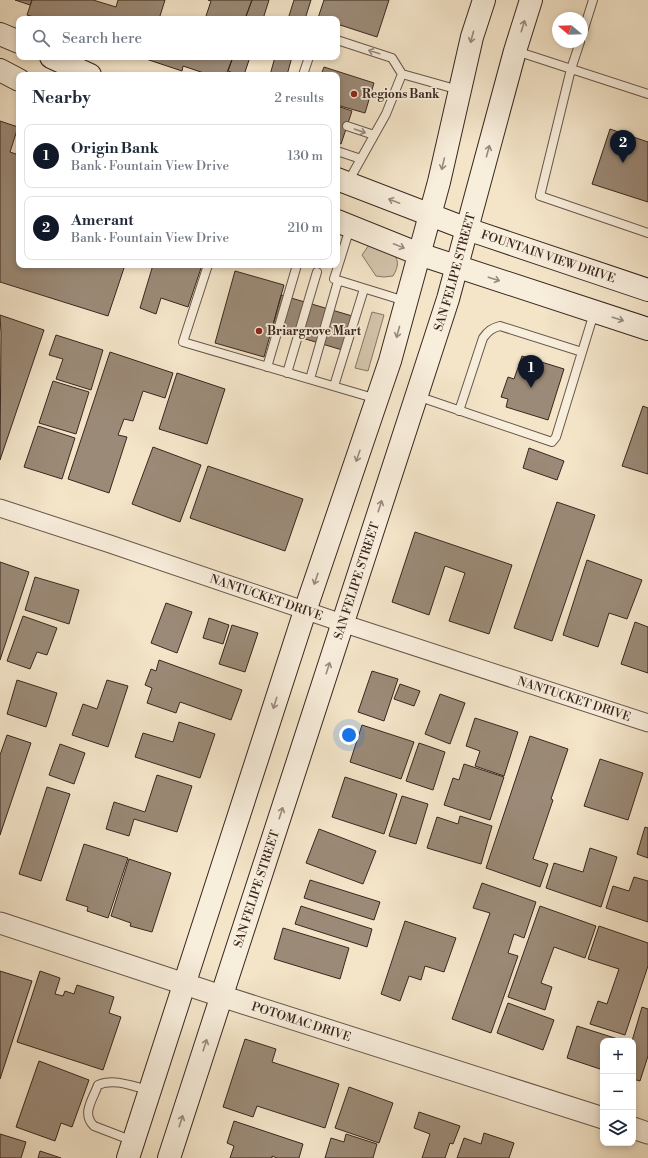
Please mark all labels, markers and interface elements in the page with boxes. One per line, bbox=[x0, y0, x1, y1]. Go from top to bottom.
north arrow bbox=[552, 12, 588, 48]
search box bbox=[16, 16, 340, 60]
one-way arrow bbox=[519, 20, 527, 32]
icon: search bbox=[30, 27, 52, 49]
text: Search here bbox=[62, 29, 142, 48]
one-way arrow bbox=[468, 31, 475, 44]
one-way arrow bbox=[367, 48, 380, 55]
text: Nearby bbox=[32, 87, 91, 109]
place label: Regions Bank bbox=[362, 87, 440, 102]
marker: Regions Bank bbox=[349, 89, 359, 99]
text: 2 results bbox=[275, 90, 324, 106]
one-way arrow bbox=[354, 127, 366, 135]
pin: 2 bbox=[610, 130, 636, 163]
text: Origin Bank bbox=[71, 139, 159, 158]
one-way arrow bbox=[485, 145, 492, 158]
text: 1 bbox=[43, 148, 49, 164]
text: 130 m bbox=[288, 148, 323, 164]
one-way arrow bbox=[439, 157, 447, 170]
text: Bank · Fountain View Drive bbox=[71, 158, 229, 174]
one-way arrow bbox=[388, 196, 400, 204]
text: Amerant bbox=[71, 211, 134, 230]
street label: SAN FELIPE STREET bbox=[431, 211, 479, 333]
text: 2 bbox=[42, 220, 50, 236]
text: 210 m bbox=[288, 220, 323, 236]
street label: FOUNTAIN VIEW DRIVE bbox=[479, 227, 617, 286]
text: Bank · Fountain View Drive bbox=[71, 230, 229, 246]
one-way arrow bbox=[392, 243, 404, 250]
one-way arrow bbox=[488, 275, 500, 283]
one-way arrow bbox=[611, 316, 624, 323]
place label: Briargrove Mart bbox=[267, 324, 362, 339]
marker: Briargrove Mart bbox=[254, 326, 264, 336]
one-way arrow bbox=[394, 326, 401, 339]
pin: 1 bbox=[518, 355, 544, 388]
one-way arrow bbox=[354, 450, 361, 463]
one-way arrow bbox=[377, 500, 384, 513]
street label: SAN FELIPE STREET bbox=[330, 520, 383, 641]
street label: NANTUCKET DRIVE bbox=[208, 571, 325, 623]
one-way arrow bbox=[312, 573, 319, 586]
one-way arrow bbox=[325, 662, 332, 675]
street label: NANTUCKET DRIVE bbox=[515, 673, 633, 724]
one-way arrow bbox=[271, 696, 279, 708]
your location bbox=[339, 725, 359, 745]
one-way arrow bbox=[278, 806, 285, 819]
street label: SAN FELIPE STREET bbox=[230, 828, 283, 949]
street label: POTOMAC DRIVE bbox=[250, 999, 353, 1045]
map controls bbox=[600, 1038, 636, 1146]
button: + bbox=[600, 1038, 636, 1074]
one-way arrow bbox=[202, 1039, 210, 1051]
button: − bbox=[600, 1074, 636, 1110]
button: layers bbox=[600, 1110, 636, 1146]
one-way arrow bbox=[178, 1115, 185, 1128]

